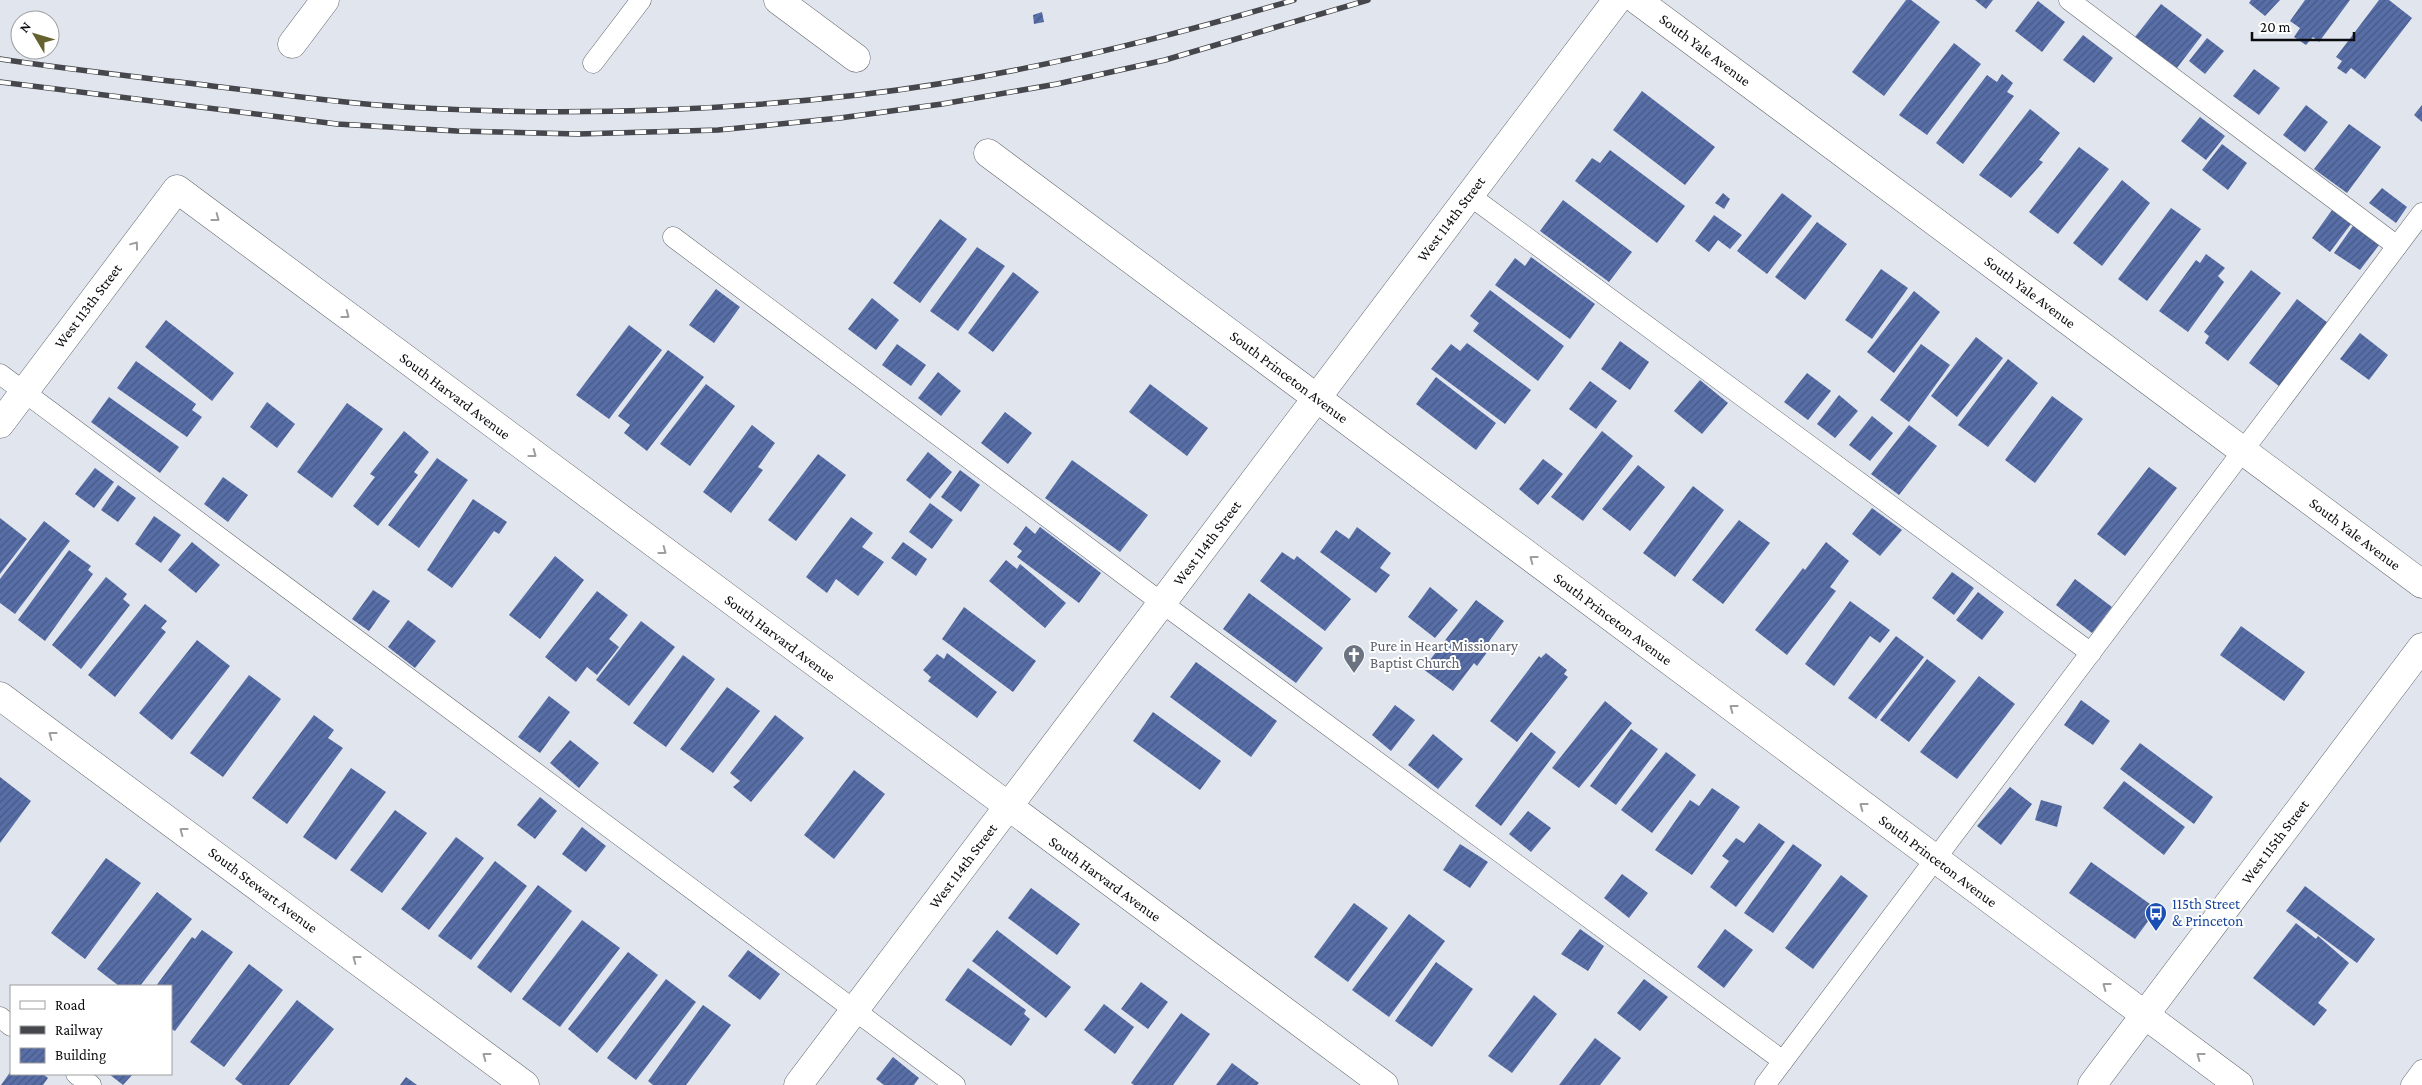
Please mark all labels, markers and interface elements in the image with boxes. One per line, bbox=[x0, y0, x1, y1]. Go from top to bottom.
north arrow bbox=[10, 10, 60, 60]
scale bar bbox=[2252, 10, 2354, 42]
street label: South Yale Avenue bbox=[1656, 11, 1754, 90]
text: N bbox=[16, 18, 34, 36]
text: 20 m bbox=[2260, 19, 2291, 35]
street label: West 114th Street bbox=[1414, 173, 1489, 265]
one-way arrow bbox=[210, 212, 220, 221]
one-way arrow bbox=[129, 242, 137, 251]
street label: South Yale Avenue bbox=[1981, 253, 2079, 332]
street label: West 113th Street bbox=[51, 260, 126, 351]
one-way arrow bbox=[340, 309, 350, 318]
street label: South Princeton Avenue bbox=[1227, 328, 1351, 427]
street label: South Harvard Avenue bbox=[397, 349, 514, 443]
one-way arrow bbox=[527, 448, 537, 457]
street label: South Yale Avenue bbox=[2306, 495, 2404, 574]
street label: West 114th Street bbox=[1170, 497, 1245, 589]
one-way arrow bbox=[657, 545, 667, 554]
one-way arrow bbox=[1529, 556, 1539, 565]
street label: South Princeton Avenue bbox=[1551, 570, 1675, 669]
street label: South Harvard Avenue bbox=[722, 591, 839, 685]
place label: Pure in Heart Missionary Baptist Church bbox=[1370, 638, 1518, 672]
church icon: Pure in Heart Missionary Baptist Church bbox=[1342, 643, 1366, 674]
one-way arrow bbox=[1730, 706, 1739, 714]
one-way arrow bbox=[49, 732, 58, 740]
street label: West 115th Street bbox=[2238, 796, 2313, 887]
one-way arrow bbox=[1860, 803, 1869, 811]
street label: South Princeton Avenue bbox=[1876, 812, 2000, 911]
street label: West 114th Street bbox=[926, 820, 1001, 912]
one-way arrow bbox=[180, 829, 189, 837]
street label: South Harvard Avenue bbox=[1046, 833, 1164, 925]
street label: South Stewart Avenue bbox=[206, 844, 321, 936]
place label: 115th Street & Princeton bbox=[2172, 896, 2243, 929]
bus stop icon: 115th Street & Princeton bbox=[2144, 901, 2168, 932]
one-way arrow bbox=[352, 956, 362, 965]
one-way arrow bbox=[2102, 983, 2112, 992]
legend bbox=[10, 985, 172, 1075]
text: Road bbox=[55, 997, 86, 1013]
text: Railway bbox=[55, 1022, 103, 1039]
text: Building bbox=[55, 1047, 106, 1064]
one-way arrow bbox=[482, 1053, 492, 1062]
one-way arrow bbox=[2196, 1053, 2206, 1062]

